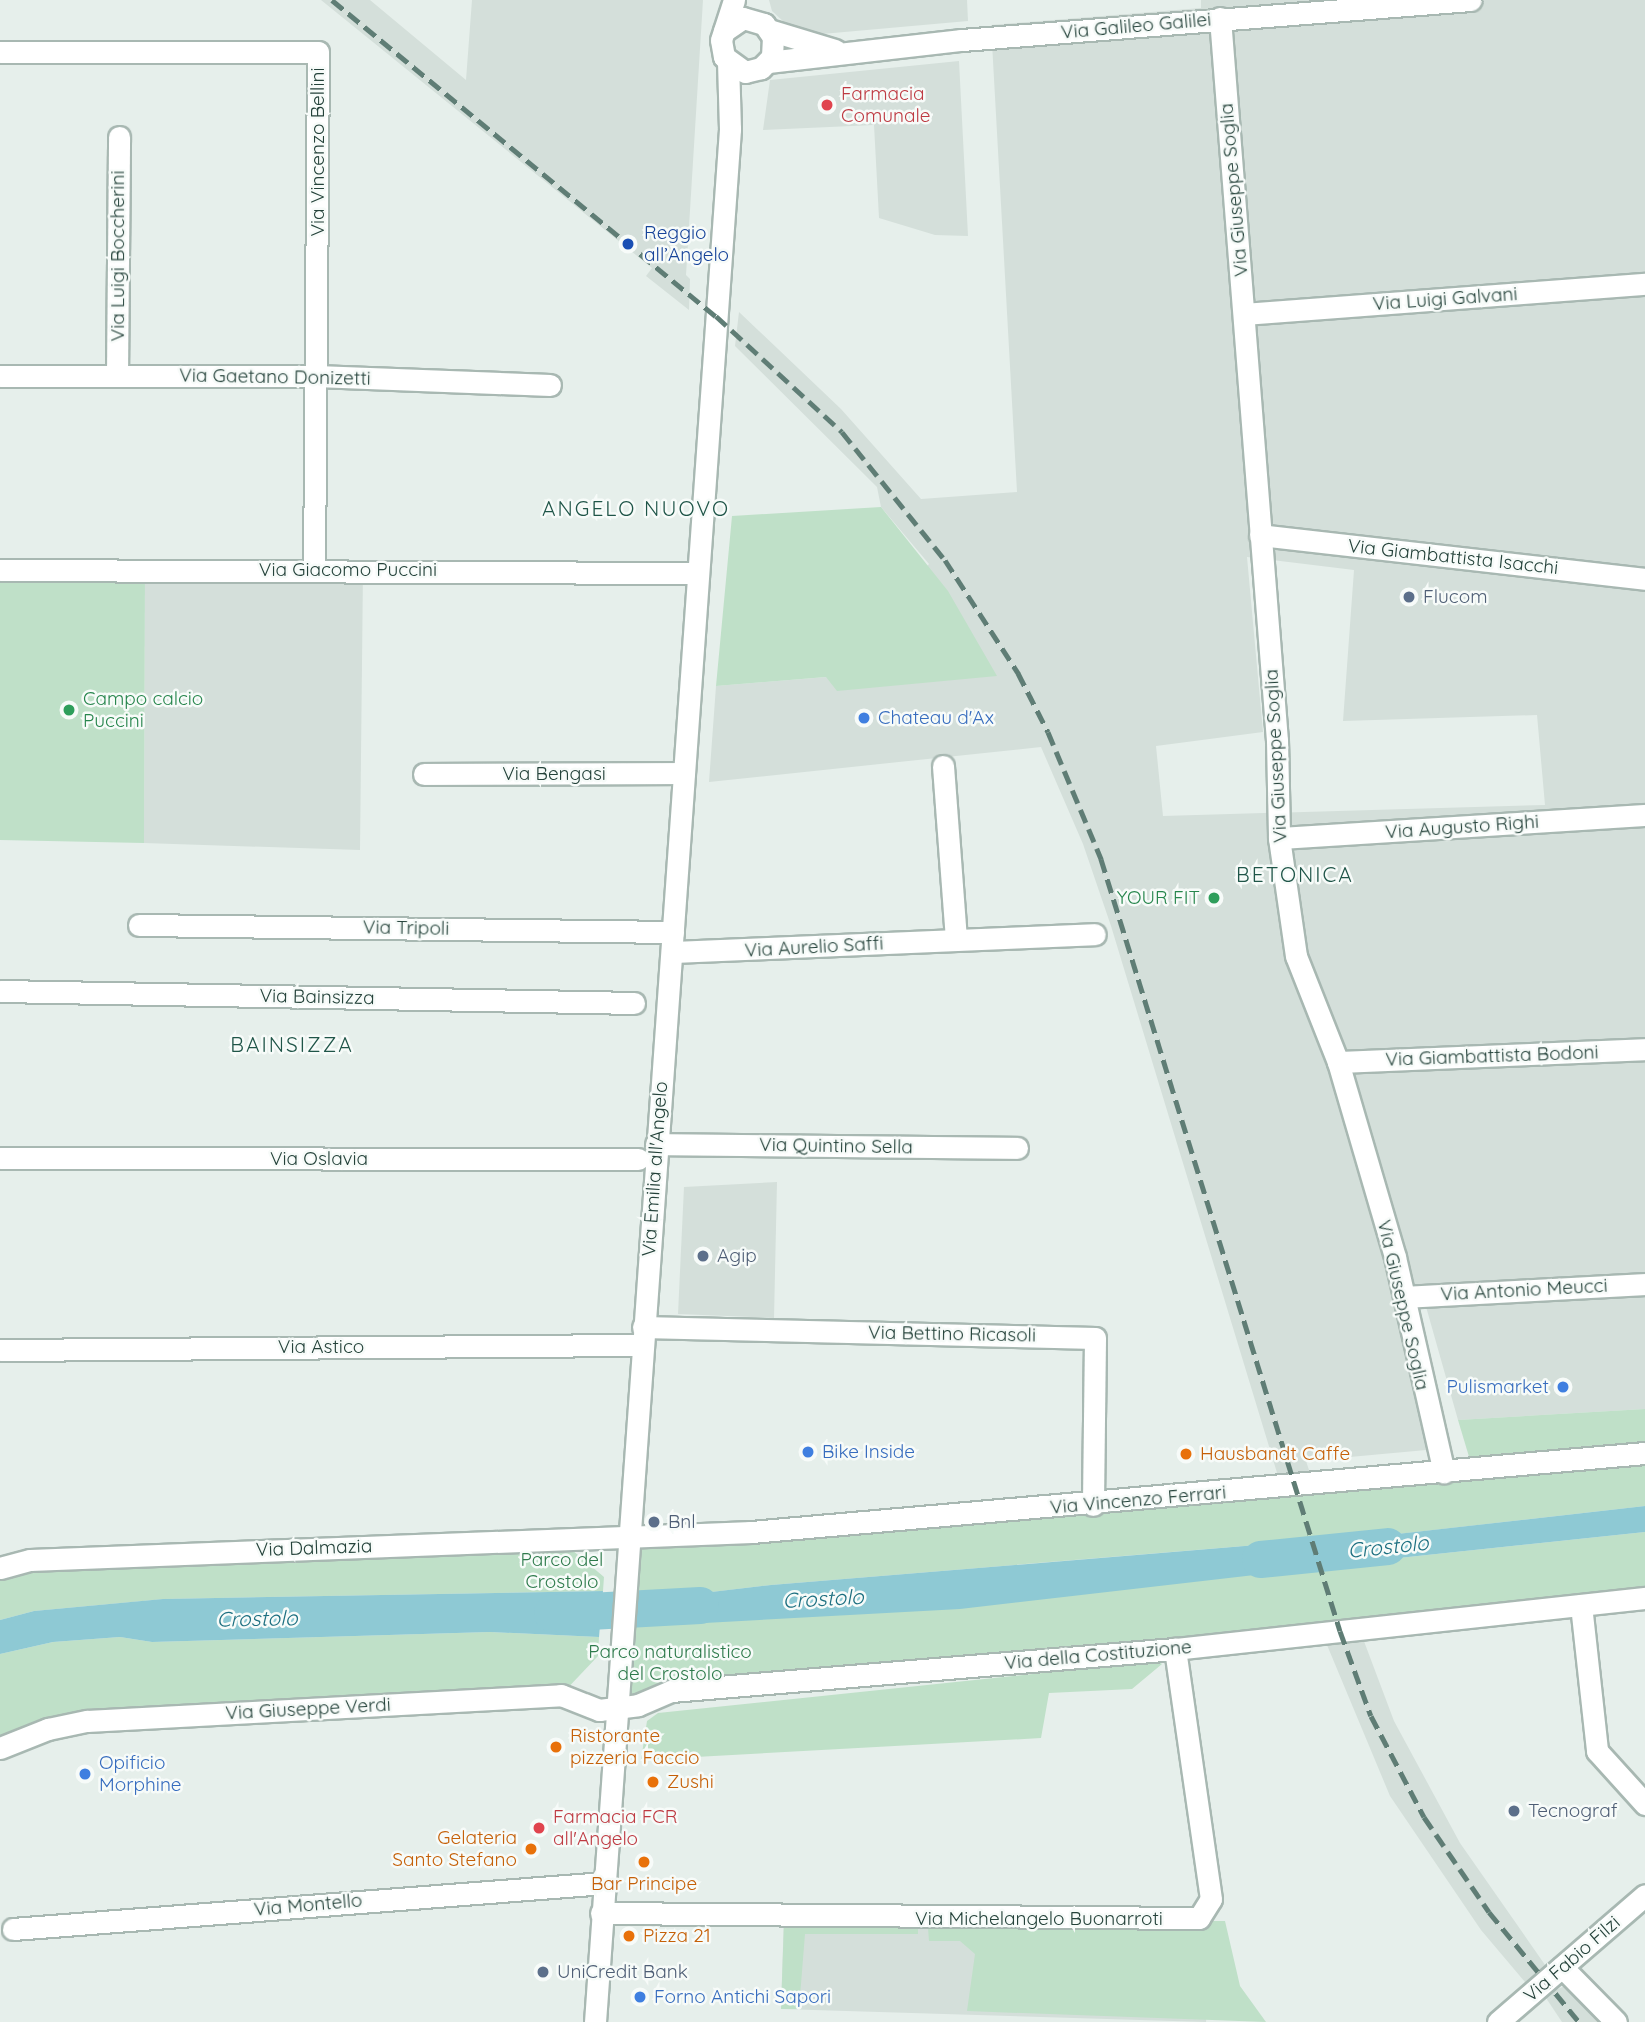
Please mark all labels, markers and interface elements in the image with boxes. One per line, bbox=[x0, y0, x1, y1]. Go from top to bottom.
street label: Via Galileo Galilei bbox=[1060, 8, 1212, 44]
street label: Via Vincenzo Bellini bbox=[307, 67, 329, 237]
place label: Farmacia Comunale bbox=[841, 83, 930, 127]
marker: Farmacia Comunale bbox=[819, 97, 835, 113]
street label: Via Giuseppe Soglia bbox=[1215, 102, 1253, 278]
street label: Via Luigi Boccherini bbox=[107, 171, 129, 341]
place label: Reggio all’Angelo bbox=[644, 222, 729, 266]
marker: Reggio all’Angelo bbox=[618, 234, 638, 254]
street label: Via Luigi Galvani bbox=[1372, 283, 1518, 315]
street label: Via Gaetano Donizetti bbox=[179, 364, 371, 390]
district label: ANGELO NUOVO bbox=[543, 495, 729, 521]
street label: Via Giambattista Isacchi bbox=[1347, 535, 1559, 579]
street label: Via Giacomo Puccini bbox=[259, 559, 437, 581]
place label: Flucom bbox=[1423, 586, 1487, 608]
marker: Flucom bbox=[1401, 589, 1417, 605]
street label: Via Giuseppe Soglia bbox=[1260, 669, 1292, 843]
place label: Campo calcio Puccini bbox=[83, 688, 203, 732]
marker: Campo calcio Puccini bbox=[61, 702, 77, 718]
place label: Chateau d'Ax bbox=[878, 707, 994, 729]
marker: Chateau d'Ax bbox=[856, 710, 872, 726]
street label: Via Bengasi bbox=[502, 763, 606, 785]
street label: Via Augusto Righi bbox=[1384, 810, 1540, 844]
district label: BETONICA bbox=[1237, 861, 1353, 887]
place label: YOUR FIT bbox=[1117, 887, 1200, 909]
marker: YOUR FIT bbox=[1206, 890, 1222, 906]
street label: Via Tripoli bbox=[363, 916, 449, 940]
street label: Via Aurelio Saffi bbox=[744, 932, 884, 962]
street label: Via Bainsizza bbox=[259, 985, 375, 1009]
district label: BAINSIZZA bbox=[231, 1031, 353, 1057]
street label: Via Giambattista Bodoni bbox=[1385, 1041, 1599, 1071]
street label: Via Emilia all'Angelo bbox=[637, 1081, 673, 1257]
street label: Via Quintino Sella bbox=[759, 1133, 913, 1159]
street label: Via Oslavia bbox=[270, 1148, 368, 1170]
street label: Via Giuseppe Soglia bbox=[1372, 1218, 1434, 1392]
place label: Agip bbox=[717, 1245, 757, 1267]
marker: Agip bbox=[695, 1248, 711, 1264]
street label: Via Antonio Meucci bbox=[1440, 1274, 1608, 1306]
street label: Via Bettino Ricasoli bbox=[868, 1321, 1036, 1347]
street label: Via Astico bbox=[278, 1336, 364, 1358]
place label: Pulismarket bbox=[1447, 1376, 1549, 1398]
marker: Pulismarket bbox=[1555, 1379, 1571, 1395]
place label: Bike Inside bbox=[822, 1441, 915, 1463]
place label: Hausbandt Caffe bbox=[1200, 1443, 1350, 1465]
marker: Bike Inside bbox=[800, 1444, 816, 1460]
marker: Hausbandt Caffe bbox=[1178, 1446, 1194, 1462]
street label: Via Vincenzo Ferrari bbox=[1049, 1481, 1227, 1519]
place label: Bnl bbox=[668, 1511, 696, 1533]
marker: Bnl bbox=[646, 1514, 662, 1530]
water label: Crostolo bbox=[1346, 1529, 1430, 1563]
street label: Via Dalmazia bbox=[255, 1535, 373, 1561]
park label: Parco del Crostolo bbox=[521, 1549, 603, 1593]
water label: Crostolo bbox=[782, 1583, 864, 1613]
water label: Crostolo bbox=[216, 1605, 298, 1631]
street label: Via della Costituzione bbox=[1003, 1635, 1193, 1675]
park label: Parco naturalistico del Crostolo bbox=[588, 1641, 752, 1685]
street label: Via Giuseppe Verdi bbox=[225, 1693, 391, 1725]
place label: Ristorante pizzeria Faccio bbox=[570, 1725, 700, 1769]
marker: Ristorante pizzeria Faccio bbox=[548, 1739, 564, 1755]
place label: Opificio Morphine bbox=[99, 1752, 182, 1796]
marker: Opificio Morphine bbox=[77, 1766, 93, 1782]
place label: Zushi bbox=[667, 1771, 714, 1793]
marker: Zushi bbox=[645, 1774, 661, 1790]
place label: Tecnograf bbox=[1528, 1800, 1618, 1822]
marker: Tecnograf bbox=[1506, 1803, 1522, 1819]
place label: Farmacia FCR all'Angelo bbox=[553, 1806, 677, 1850]
marker: Farmacia FCR all'Angelo bbox=[531, 1820, 547, 1836]
place label: Gelateria Santo Stefano bbox=[392, 1827, 517, 1871]
marker: Gelateria Santo Stefano bbox=[523, 1841, 539, 1857]
marker: Bar Principe bbox=[636, 1854, 652, 1870]
place label: Bar Principe bbox=[591, 1873, 697, 1895]
street label: Via Montello bbox=[253, 1889, 363, 1921]
street label: Via Michelangelo Buonarroti bbox=[915, 1908, 1163, 1930]
street label: Via Fabio Filzi bbox=[1519, 1911, 1625, 2007]
place label: Pizza 21 bbox=[643, 1925, 711, 1947]
marker: Pizza 21 bbox=[621, 1928, 637, 1944]
place label: UniCredit Bank bbox=[557, 1961, 688, 1983]
marker: UniCredit Bank bbox=[535, 1964, 551, 1980]
place label: Forno Antichi Sapori bbox=[654, 1986, 831, 2008]
marker: Forno Antichi Sapori bbox=[632, 1989, 648, 2005]

